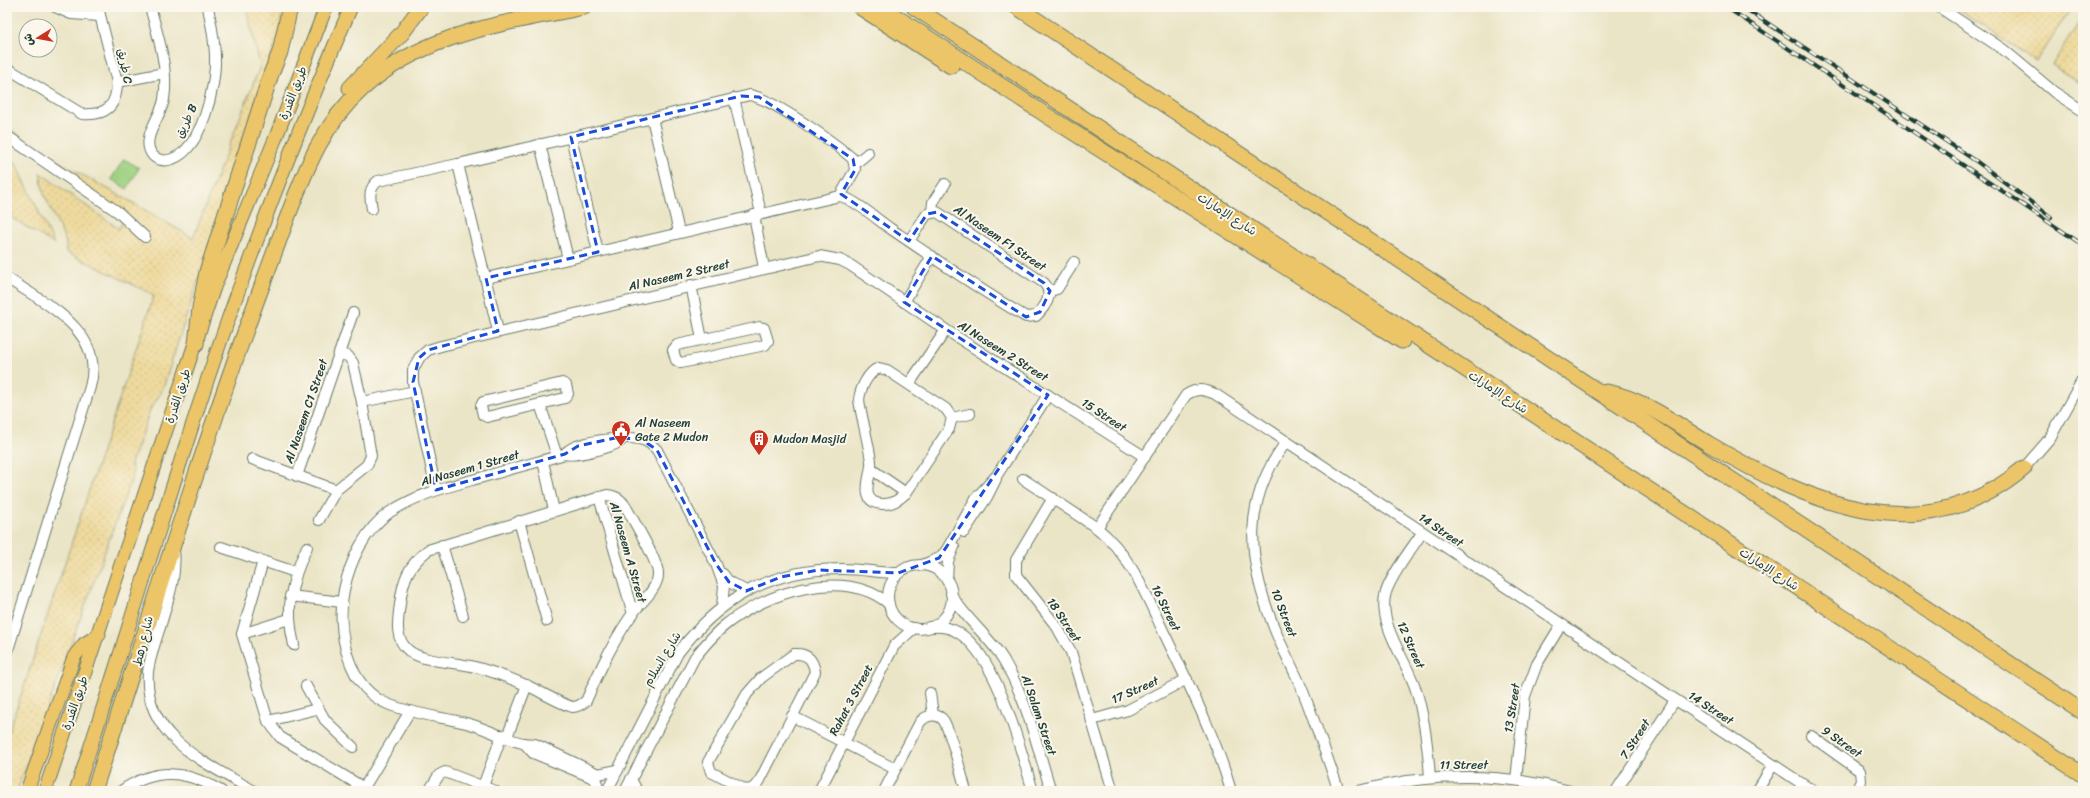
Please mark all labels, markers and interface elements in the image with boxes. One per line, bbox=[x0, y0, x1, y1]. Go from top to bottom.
north arrow bbox=[18, 18, 58, 58]
text: ش bbox=[18, 32, 39, 48]
street label: طريق C bbox=[111, 46, 139, 86]
street label: طريق القدرة bbox=[273, 63, 313, 123]
street label: طريق B bbox=[168, 100, 204, 142]
street label: شارع الإمارات bbox=[1193, 186, 1261, 242]
street label: Al Naseem F1 Street bbox=[948, 198, 1052, 278]
street label: Al Naseem 2 Street bbox=[625, 252, 733, 298]
street label: Al Naseem 2 Street bbox=[952, 314, 1054, 388]
street label: Al Naseem C1 Street bbox=[277, 355, 335, 467]
street label: شارع الإمارات bbox=[1464, 364, 1532, 420]
street label: طريق القدرة bbox=[159, 366, 197, 426]
street label: 15 Street bbox=[1077, 392, 1132, 439]
place label: Al Naseem Gate 2 Mudon bbox=[634, 412, 709, 448]
public building icon: Al Naseem Gate 2 Mudon bbox=[610, 419, 632, 447]
building icon: Mudon Masjid bbox=[748, 428, 770, 456]
place label: Mudon Masjid bbox=[773, 428, 847, 450]
street label: Al Naseem 1 Street bbox=[417, 443, 523, 493]
street label: Al Naseem A Street bbox=[603, 498, 653, 606]
street label: 14 Street bbox=[1414, 507, 1469, 554]
street label: شارع الإمارات bbox=[1735, 541, 1803, 597]
street label: 16 Street bbox=[1145, 581, 1187, 636]
street label: 10 Street bbox=[1265, 585, 1304, 642]
street label: 18 Street bbox=[1041, 593, 1088, 648]
street label: شارع رهط bbox=[126, 614, 160, 668]
street label: 12 Street bbox=[1391, 618, 1432, 673]
street label: شارع السلام bbox=[637, 627, 687, 691]
street label: Rahat 3 Street bbox=[823, 660, 879, 740]
street label: 17 Street bbox=[1108, 669, 1163, 710]
street label: Al Salam Street bbox=[1015, 671, 1063, 760]
street label: طريق القدرة bbox=[55, 673, 95, 733]
street label: 13 Street bbox=[1497, 681, 1527, 734]
street label: 14 Street bbox=[1684, 685, 1739, 732]
street label: 7 Street bbox=[1614, 713, 1657, 764]
street label: 9 Street bbox=[1817, 720, 1868, 765]
street label: 11 Street bbox=[1440, 754, 1489, 776]

